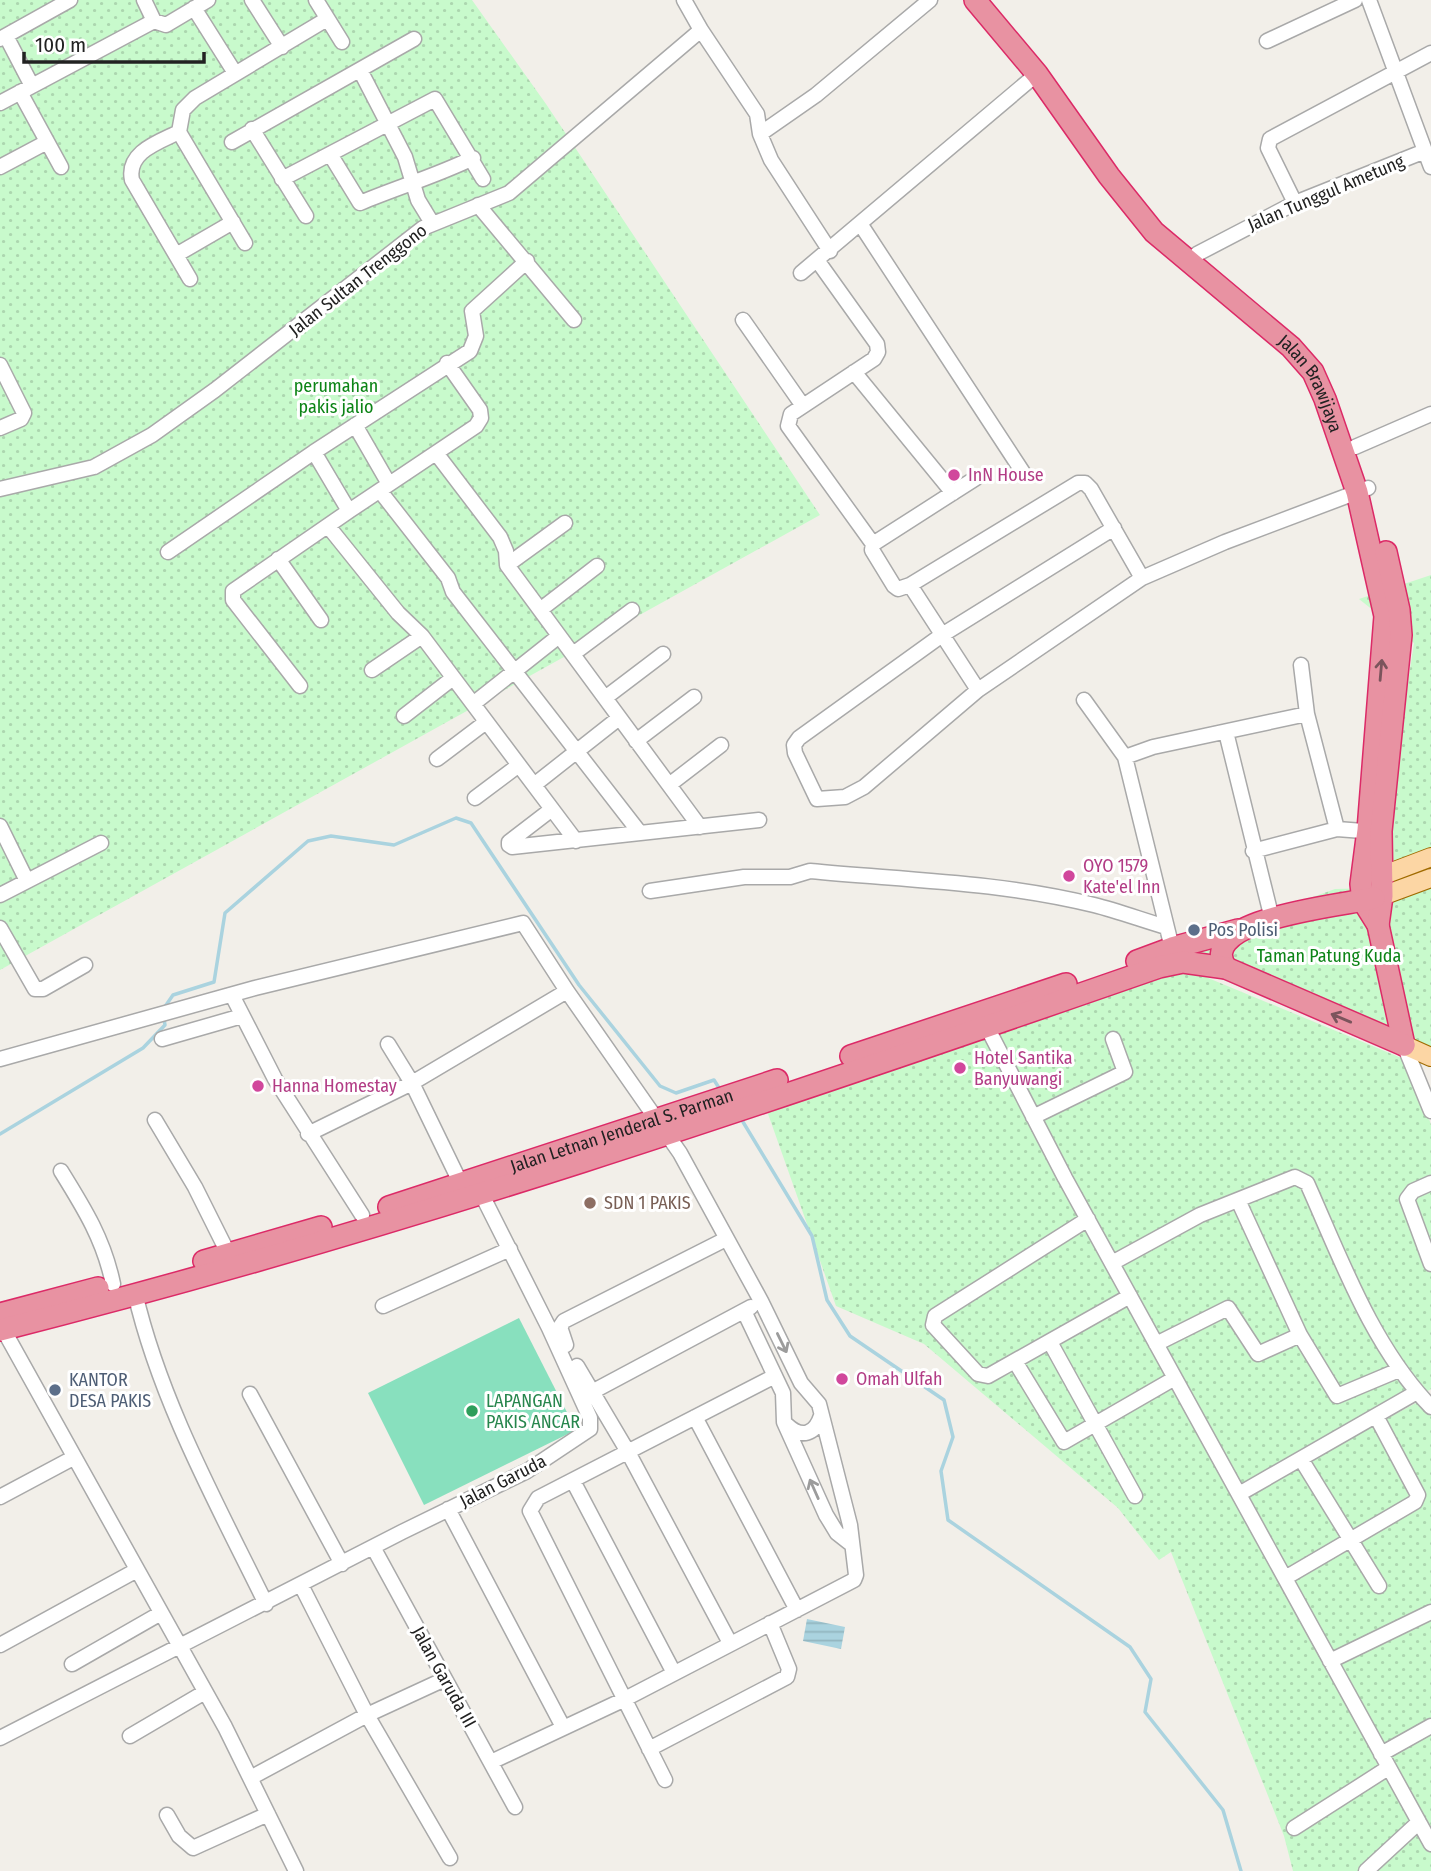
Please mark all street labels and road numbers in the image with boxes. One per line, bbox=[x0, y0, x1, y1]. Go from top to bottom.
street label: Jalan Tunggul Ametung bbox=[1244, 150, 1408, 236]
street label: Jalan Sultan Trenggono bbox=[285, 219, 431, 341]
street label: Jalan Brawijaya bbox=[1273, 330, 1347, 436]
street label: Jalan Letnan Jenderal S. Parman bbox=[508, 1084, 736, 1178]
street label: Jalan Garuda bbox=[456, 1450, 550, 1512]
street label: Jalan Garuda III bbox=[407, 1622, 481, 1732]

